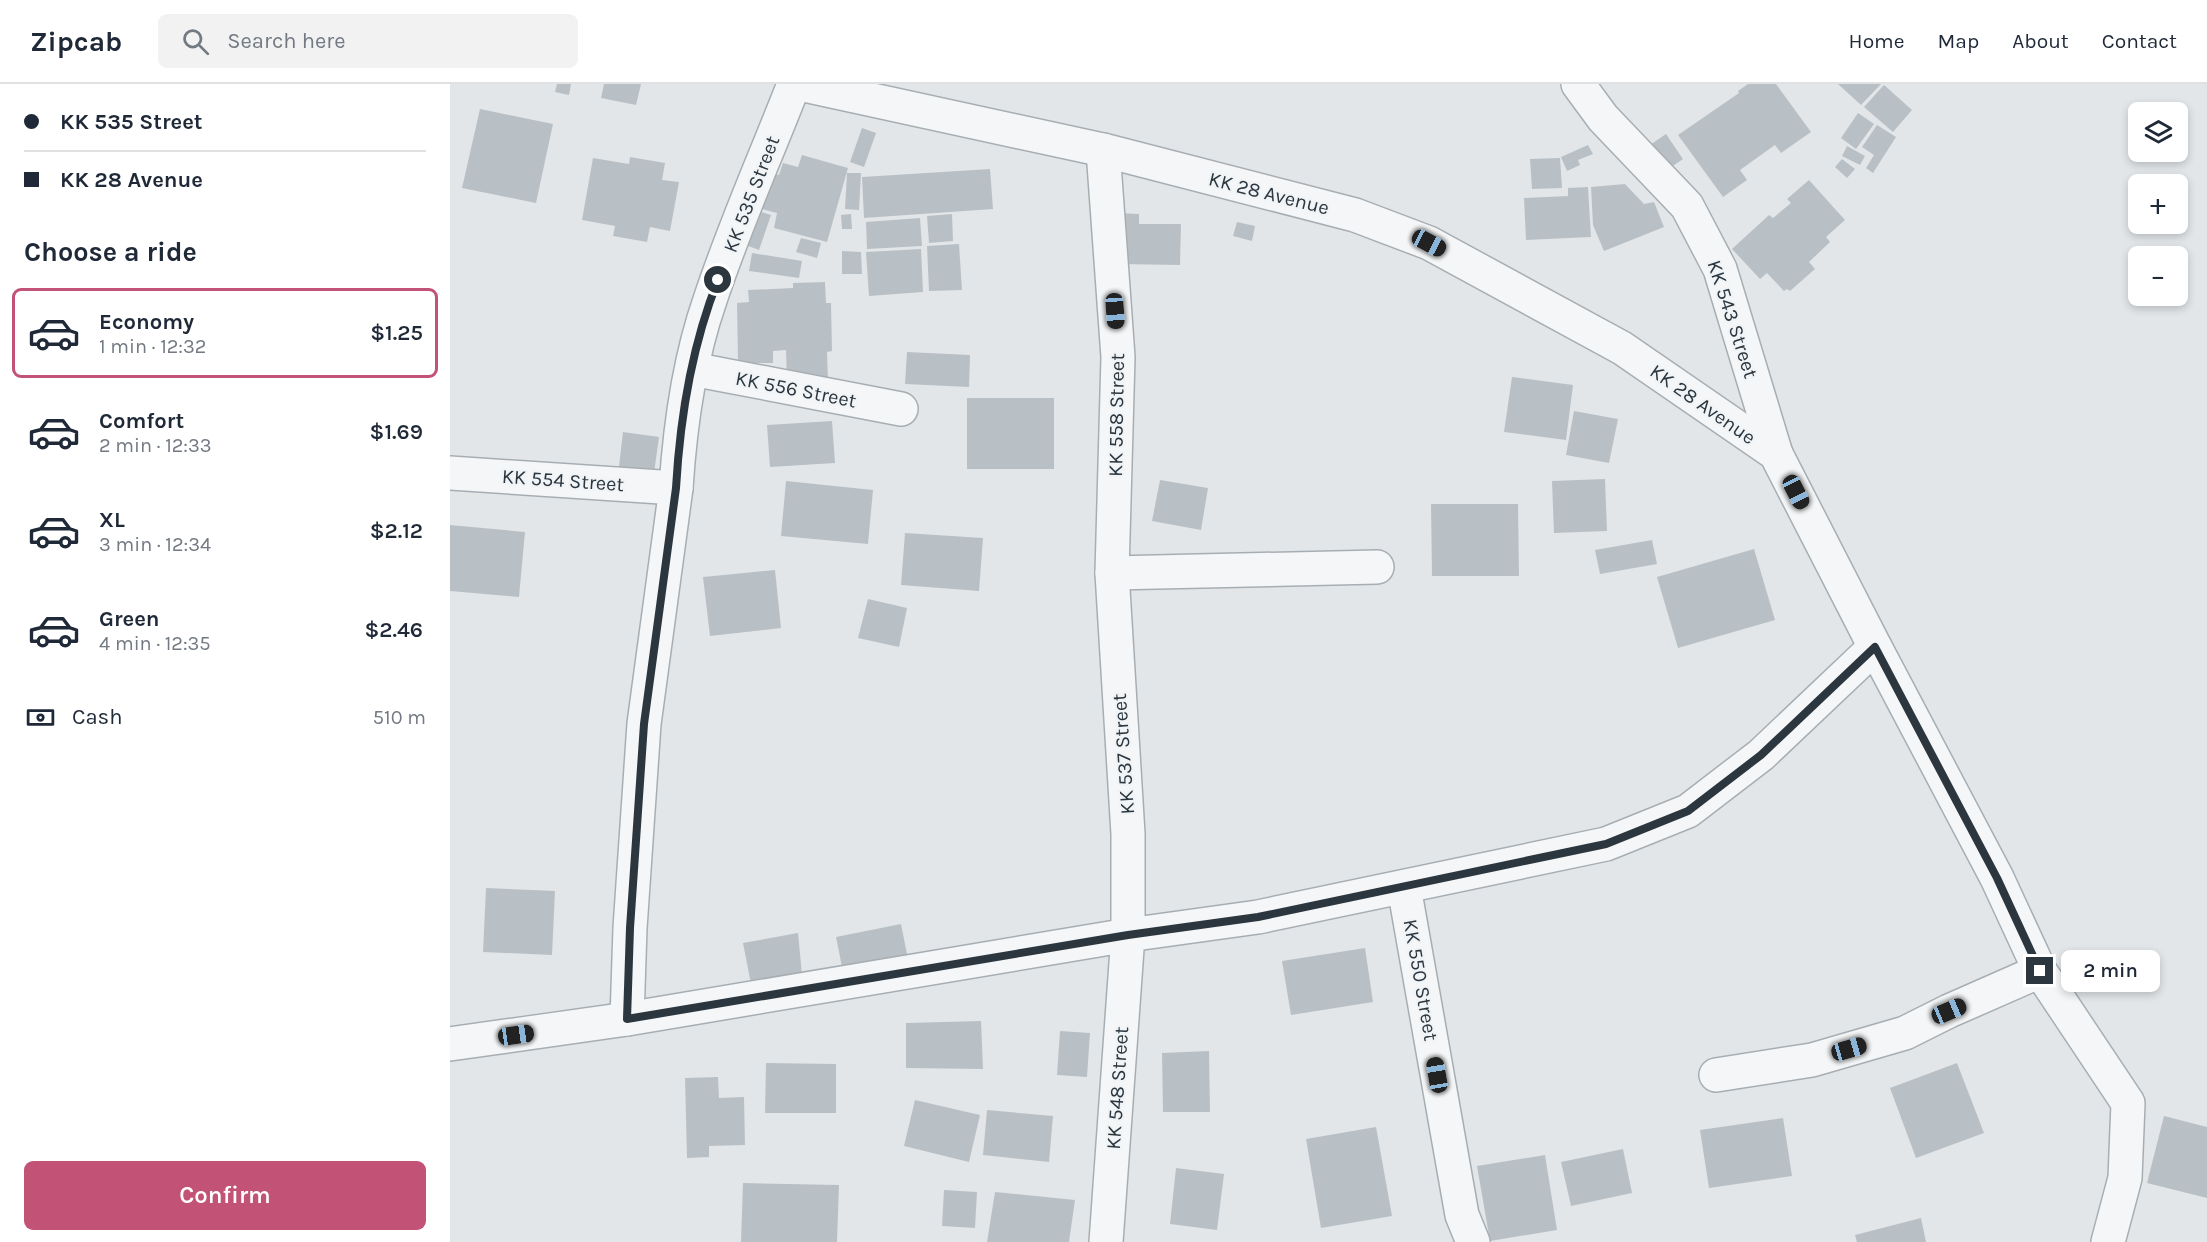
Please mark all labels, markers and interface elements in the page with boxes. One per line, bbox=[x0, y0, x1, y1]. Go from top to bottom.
search box bbox=[158, 14, 578, 68]
text: Zipcab bbox=[30, 25, 122, 58]
icon: search bbox=[179, 25, 212, 58]
text: Search here bbox=[227, 28, 346, 54]
text: Home bbox=[1849, 29, 1905, 53]
text: Map bbox=[1938, 29, 1979, 53]
text: About bbox=[2012, 29, 2069, 53]
text: Contact bbox=[2102, 29, 2177, 53]
map controls bbox=[2128, 102, 2188, 306]
button: layers bbox=[2128, 102, 2188, 162]
text: KK 535 Street bbox=[60, 109, 203, 135]
street label: KK 535 Street bbox=[719, 132, 784, 256]
text: KK 28 Avenue bbox=[60, 167, 203, 193]
street label: KK 28 Avenue bbox=[1206, 167, 1332, 220]
button: + bbox=[2128, 174, 2188, 234]
car bbox=[1409, 227, 1449, 259]
text: Choose a ride bbox=[24, 236, 197, 268]
button: − bbox=[2128, 246, 2188, 306]
street label: KK 543 Street bbox=[1703, 257, 1763, 382]
route start bbox=[704, 266, 731, 293]
car bbox=[1105, 292, 1125, 330]
icon: car bbox=[27, 306, 81, 360]
text: Economy bbox=[99, 309, 194, 335]
text: $1.25 bbox=[370, 320, 423, 346]
text: 1 min · 12:32 bbox=[99, 335, 206, 358]
street label: KK 558 Street bbox=[1104, 353, 1129, 477]
street label: KK 28 Avenue bbox=[1646, 360, 1760, 449]
street label: KK 556 Street bbox=[733, 366, 859, 413]
icon: car bbox=[27, 405, 81, 459]
text: Comfort bbox=[99, 408, 184, 434]
text: $1.69 bbox=[370, 419, 423, 445]
text: 2 min · 12:33 bbox=[99, 434, 212, 457]
street label: KK 554 Street bbox=[501, 465, 625, 496]
car bbox=[1780, 472, 1812, 512]
icon: car bbox=[27, 504, 81, 558]
text: XL bbox=[99, 507, 125, 533]
text: $2.12 bbox=[370, 518, 423, 544]
text: 3 min · 12:34 bbox=[99, 533, 211, 556]
icon: car bbox=[27, 603, 81, 657]
text: Green bbox=[99, 606, 160, 632]
text: $2.46 bbox=[365, 617, 423, 643]
text: 4 min · 12:35 bbox=[99, 632, 211, 655]
street label: KK 537 Street bbox=[1108, 692, 1139, 815]
icon: cash bbox=[24, 701, 57, 734]
text: Cash bbox=[72, 704, 122, 730]
text: 510 m bbox=[373, 706, 426, 729]
street label: KK 550 Street bbox=[1398, 917, 1443, 1043]
callout: 2 min bbox=[2061, 950, 2160, 992]
route end bbox=[2026, 957, 2053, 984]
text: 2 min bbox=[2083, 959, 2138, 982]
car bbox=[1929, 996, 1969, 1026]
car bbox=[497, 1024, 535, 1046]
street label: KK 548 Street bbox=[1102, 1025, 1133, 1150]
car bbox=[1829, 1035, 1869, 1063]
car bbox=[1425, 1056, 1449, 1094]
button: Confirm bbox=[24, 1161, 426, 1230]

